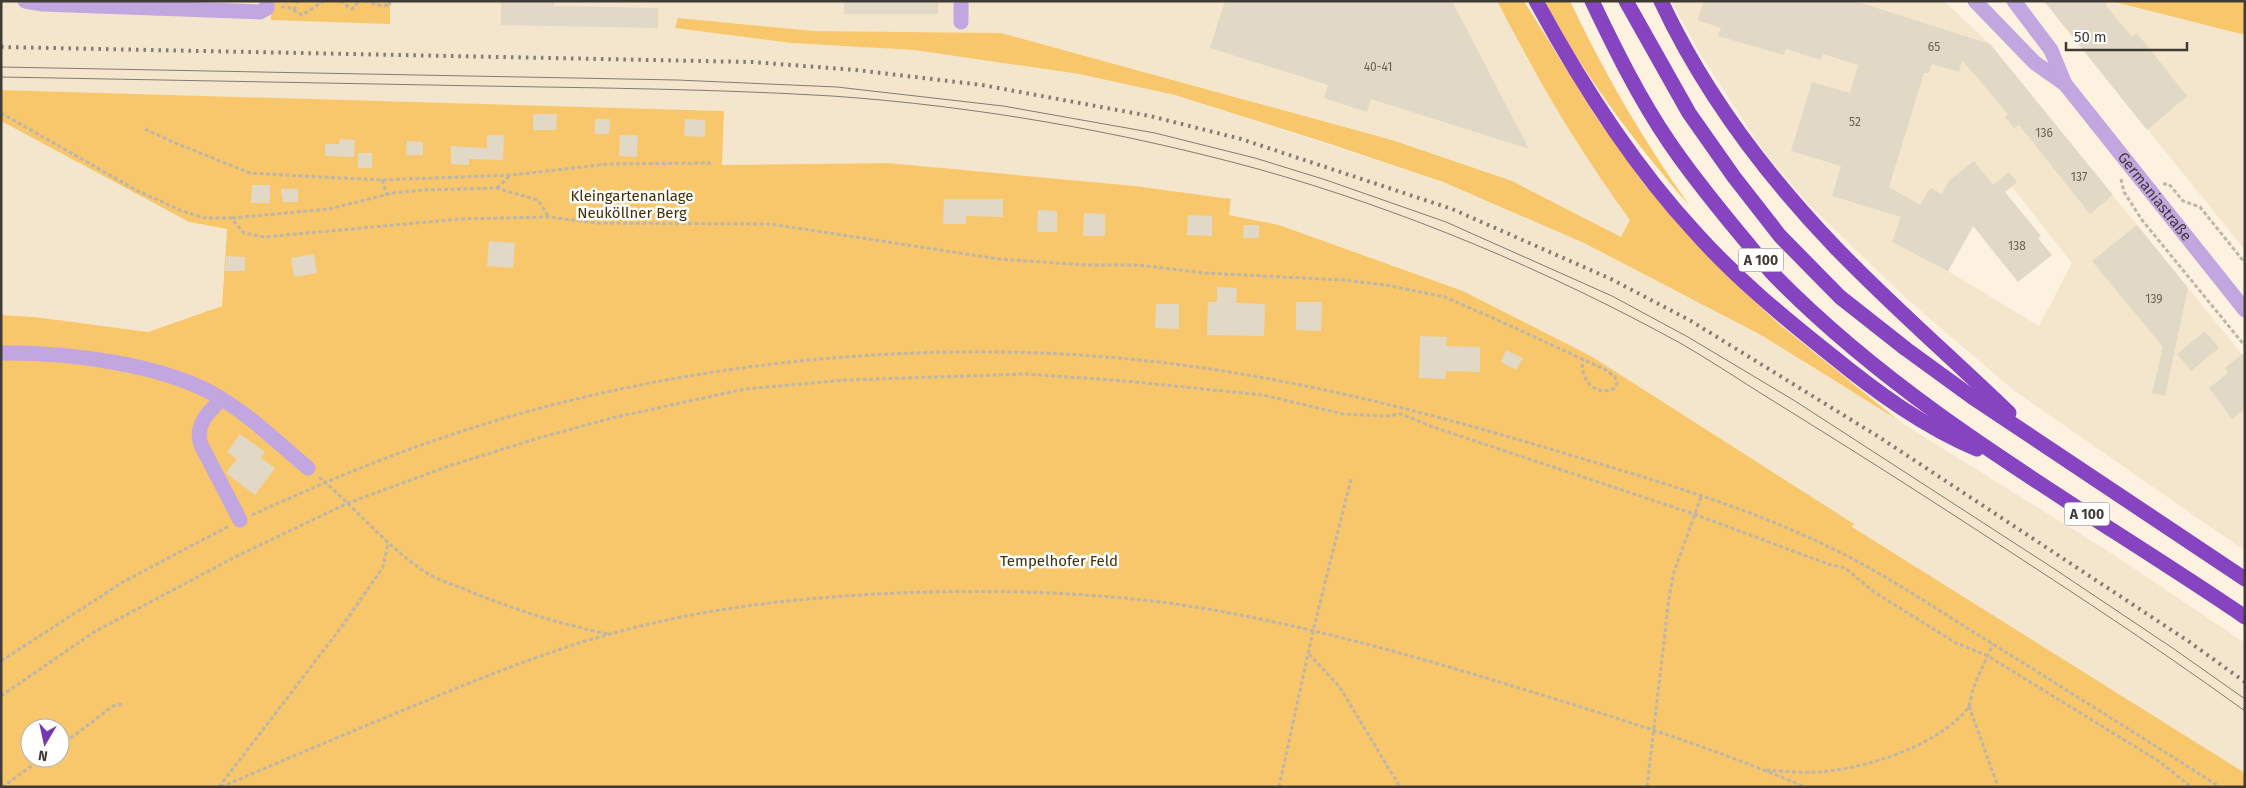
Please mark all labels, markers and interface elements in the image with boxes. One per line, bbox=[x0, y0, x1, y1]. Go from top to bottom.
scale bar bbox=[2066, 20, 2187, 52]
text: 50 m bbox=[2074, 28, 2107, 46]
house number: 65 bbox=[1928, 40, 1940, 54]
house number: 40-41 bbox=[1364, 60, 1392, 74]
house number: 52 bbox=[1849, 115, 1861, 129]
house number: 136 bbox=[2035, 126, 2053, 140]
street label: Germaniastraße bbox=[2114, 148, 2195, 245]
house number: 137 bbox=[2071, 170, 2087, 184]
park label: Kleingartenanlage Neuköllner Berg bbox=[571, 187, 694, 222]
house number: 138 bbox=[2008, 239, 2026, 253]
road number: A 100 bbox=[1738, 248, 1784, 272]
house number: 139 bbox=[2145, 292, 2163, 306]
road number: A 100 bbox=[2064, 502, 2110, 526]
park label: Tempelhofer Feld bbox=[1000, 552, 1118, 570]
north arrow bbox=[20, 718, 70, 768]
text: N bbox=[37, 746, 49, 764]

